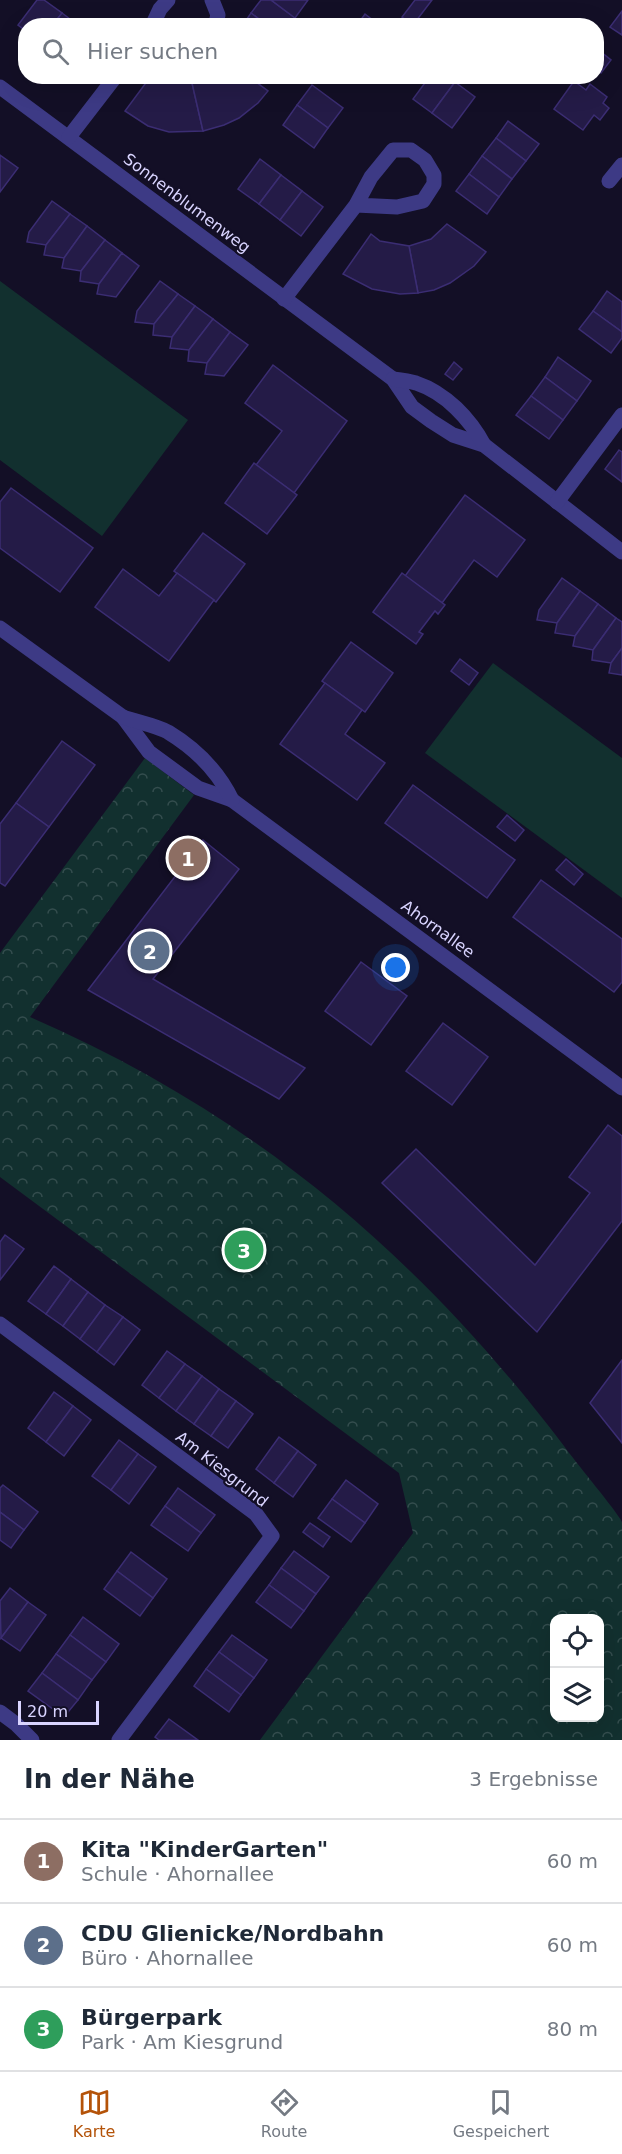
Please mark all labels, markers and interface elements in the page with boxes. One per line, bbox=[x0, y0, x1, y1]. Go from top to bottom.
search box bbox=[18, 18, 604, 84]
icon: search bbox=[39, 35, 72, 68]
text: Hier suchen bbox=[87, 39, 218, 64]
street label: Sonnenblumenweg bbox=[120, 149, 254, 257]
pin: 1 bbox=[168, 836, 207, 880]
street label: Ahornallee bbox=[398, 896, 478, 962]
pin: 2 bbox=[130, 928, 170, 974]
your location bbox=[381, 953, 410, 982]
pin: 3 bbox=[224, 1228, 264, 1272]
street label: Am Kiesgrund bbox=[172, 1427, 272, 1511]
map controls bbox=[550, 1614, 604, 1722]
button: locate bbox=[550, 1614, 604, 1668]
button: layers bbox=[550, 1668, 604, 1722]
scale bar bbox=[18, 1698, 99, 1726]
text: 20 m bbox=[27, 1702, 68, 1721]
text: In der Nähe bbox=[24, 1764, 195, 1794]
text: 3 Ergebnisse bbox=[469, 1767, 598, 1791]
text: Kita "KinderGarten" bbox=[81, 1837, 328, 1862]
text: 1 bbox=[37, 1849, 50, 1873]
text: 60 m bbox=[547, 1849, 598, 1873]
text: Schule · Ahornallee bbox=[81, 1862, 274, 1886]
text: CDU Glienicke/Nordbahn bbox=[81, 1921, 384, 1946]
text: 2 bbox=[37, 1933, 50, 1957]
text: 60 m bbox=[547, 1933, 598, 1957]
text: Büro · Ahornallee bbox=[81, 1946, 254, 1970]
text: Bürgerpark bbox=[81, 2005, 222, 2030]
text: 3 bbox=[37, 2017, 50, 2041]
text: 80 m bbox=[547, 2017, 598, 2041]
text: Park · Am Kiesgrund bbox=[81, 2030, 283, 2054]
tab: Karte bbox=[73, 2086, 115, 2141]
tab: Route bbox=[261, 2086, 307, 2141]
tab: Gespeichert bbox=[453, 2086, 549, 2141]

